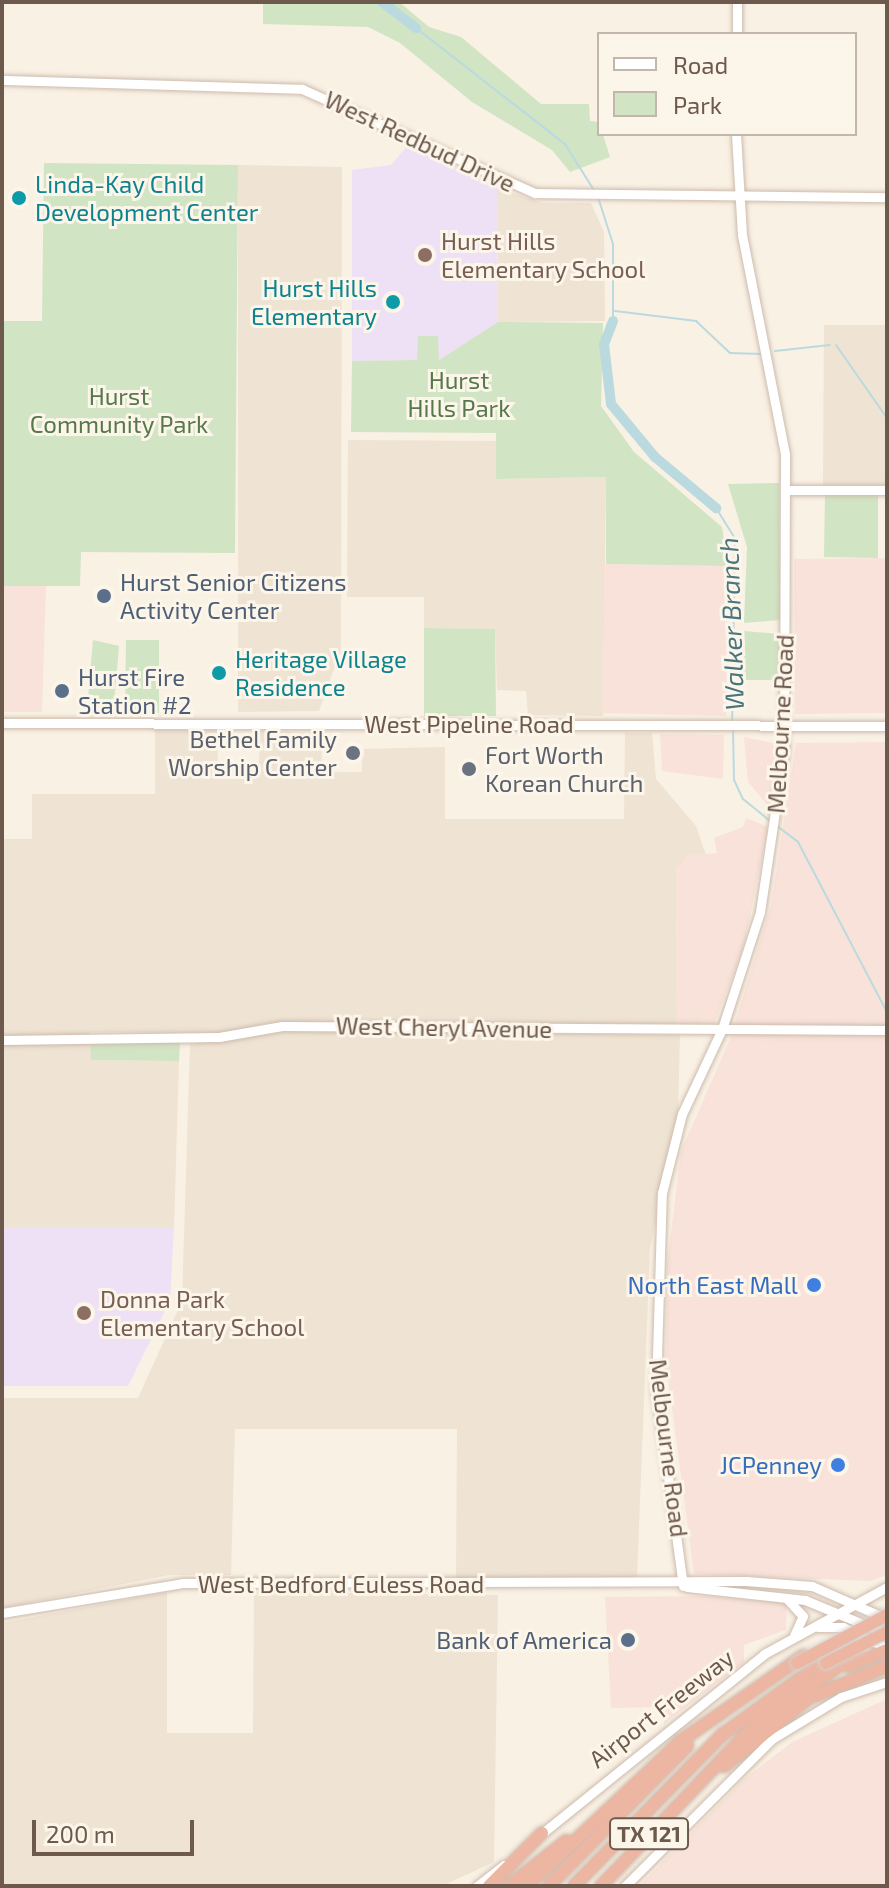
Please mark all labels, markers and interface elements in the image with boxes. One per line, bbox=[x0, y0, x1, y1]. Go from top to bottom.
legend bbox=[597, 32, 857, 136]
text: Road bbox=[673, 50, 728, 79]
street label: West Redbud Drive bbox=[320, 84, 520, 198]
text: Park bbox=[673, 90, 722, 119]
place label: Linda-Kay Child Development Center bbox=[35, 170, 258, 226]
marker: Linda-Kay Child Development Center bbox=[10, 189, 28, 207]
place label: Hurst Hills Elementary School bbox=[441, 227, 646, 283]
marker: Hurst Hills Elementary School bbox=[416, 246, 434, 264]
place label: Hurst Hills Elementary bbox=[251, 274, 377, 330]
marker: Hurst Hills Elementary bbox=[384, 293, 402, 311]
park label: Hurst Hills Park bbox=[408, 366, 510, 422]
park label: Hurst Community Park bbox=[29, 382, 209, 438]
water label: Walker Branch bbox=[712, 537, 750, 711]
place label: Hurst Senior Citizens Activity Center bbox=[120, 568, 347, 624]
marker: Hurst Senior Citizens Activity Center bbox=[95, 587, 113, 605]
street label: Melbourne Road bbox=[761, 634, 799, 814]
place label: Heritage Village Residence bbox=[235, 645, 408, 701]
place label: Hurst Fire Station #2 bbox=[78, 663, 192, 719]
marker: Heritage Village Residence bbox=[210, 664, 228, 682]
marker: Hurst Fire Station #2 bbox=[53, 682, 71, 700]
street label: West Pipeline Road bbox=[364, 710, 574, 738]
place label: Bethel Family Worship Center bbox=[168, 725, 337, 781]
place label: Fort Worth Korean Church bbox=[485, 741, 643, 797]
marker: Bethel Family Worship Center bbox=[344, 744, 362, 762]
marker: Fort Worth Korean Church bbox=[460, 760, 478, 778]
street label: West Cheryl Avenue bbox=[335, 1011, 553, 1043]
place label: North East Mall bbox=[628, 1271, 798, 1299]
marker: North East Mall bbox=[805, 1276, 823, 1294]
place label: Donna Park Elementary School bbox=[100, 1285, 305, 1341]
marker: Donna Park Elementary School bbox=[75, 1304, 93, 1322]
street label: Melbourne Road bbox=[644, 1357, 694, 1539]
place label: JCPenney bbox=[720, 1451, 822, 1479]
marker: JCPenney bbox=[829, 1456, 847, 1474]
street label: West Bedford Euless Road bbox=[198, 1570, 484, 1598]
place label: Bank of America bbox=[435, 1626, 612, 1654]
marker: Bank of America bbox=[619, 1631, 637, 1649]
street label: Airport Freeway bbox=[583, 1643, 739, 1773]
scale bar bbox=[36, 1804, 198, 1854]
road number: TX 121 bbox=[609, 1816, 689, 1852]
text: 200 m bbox=[46, 1819, 115, 1848]

